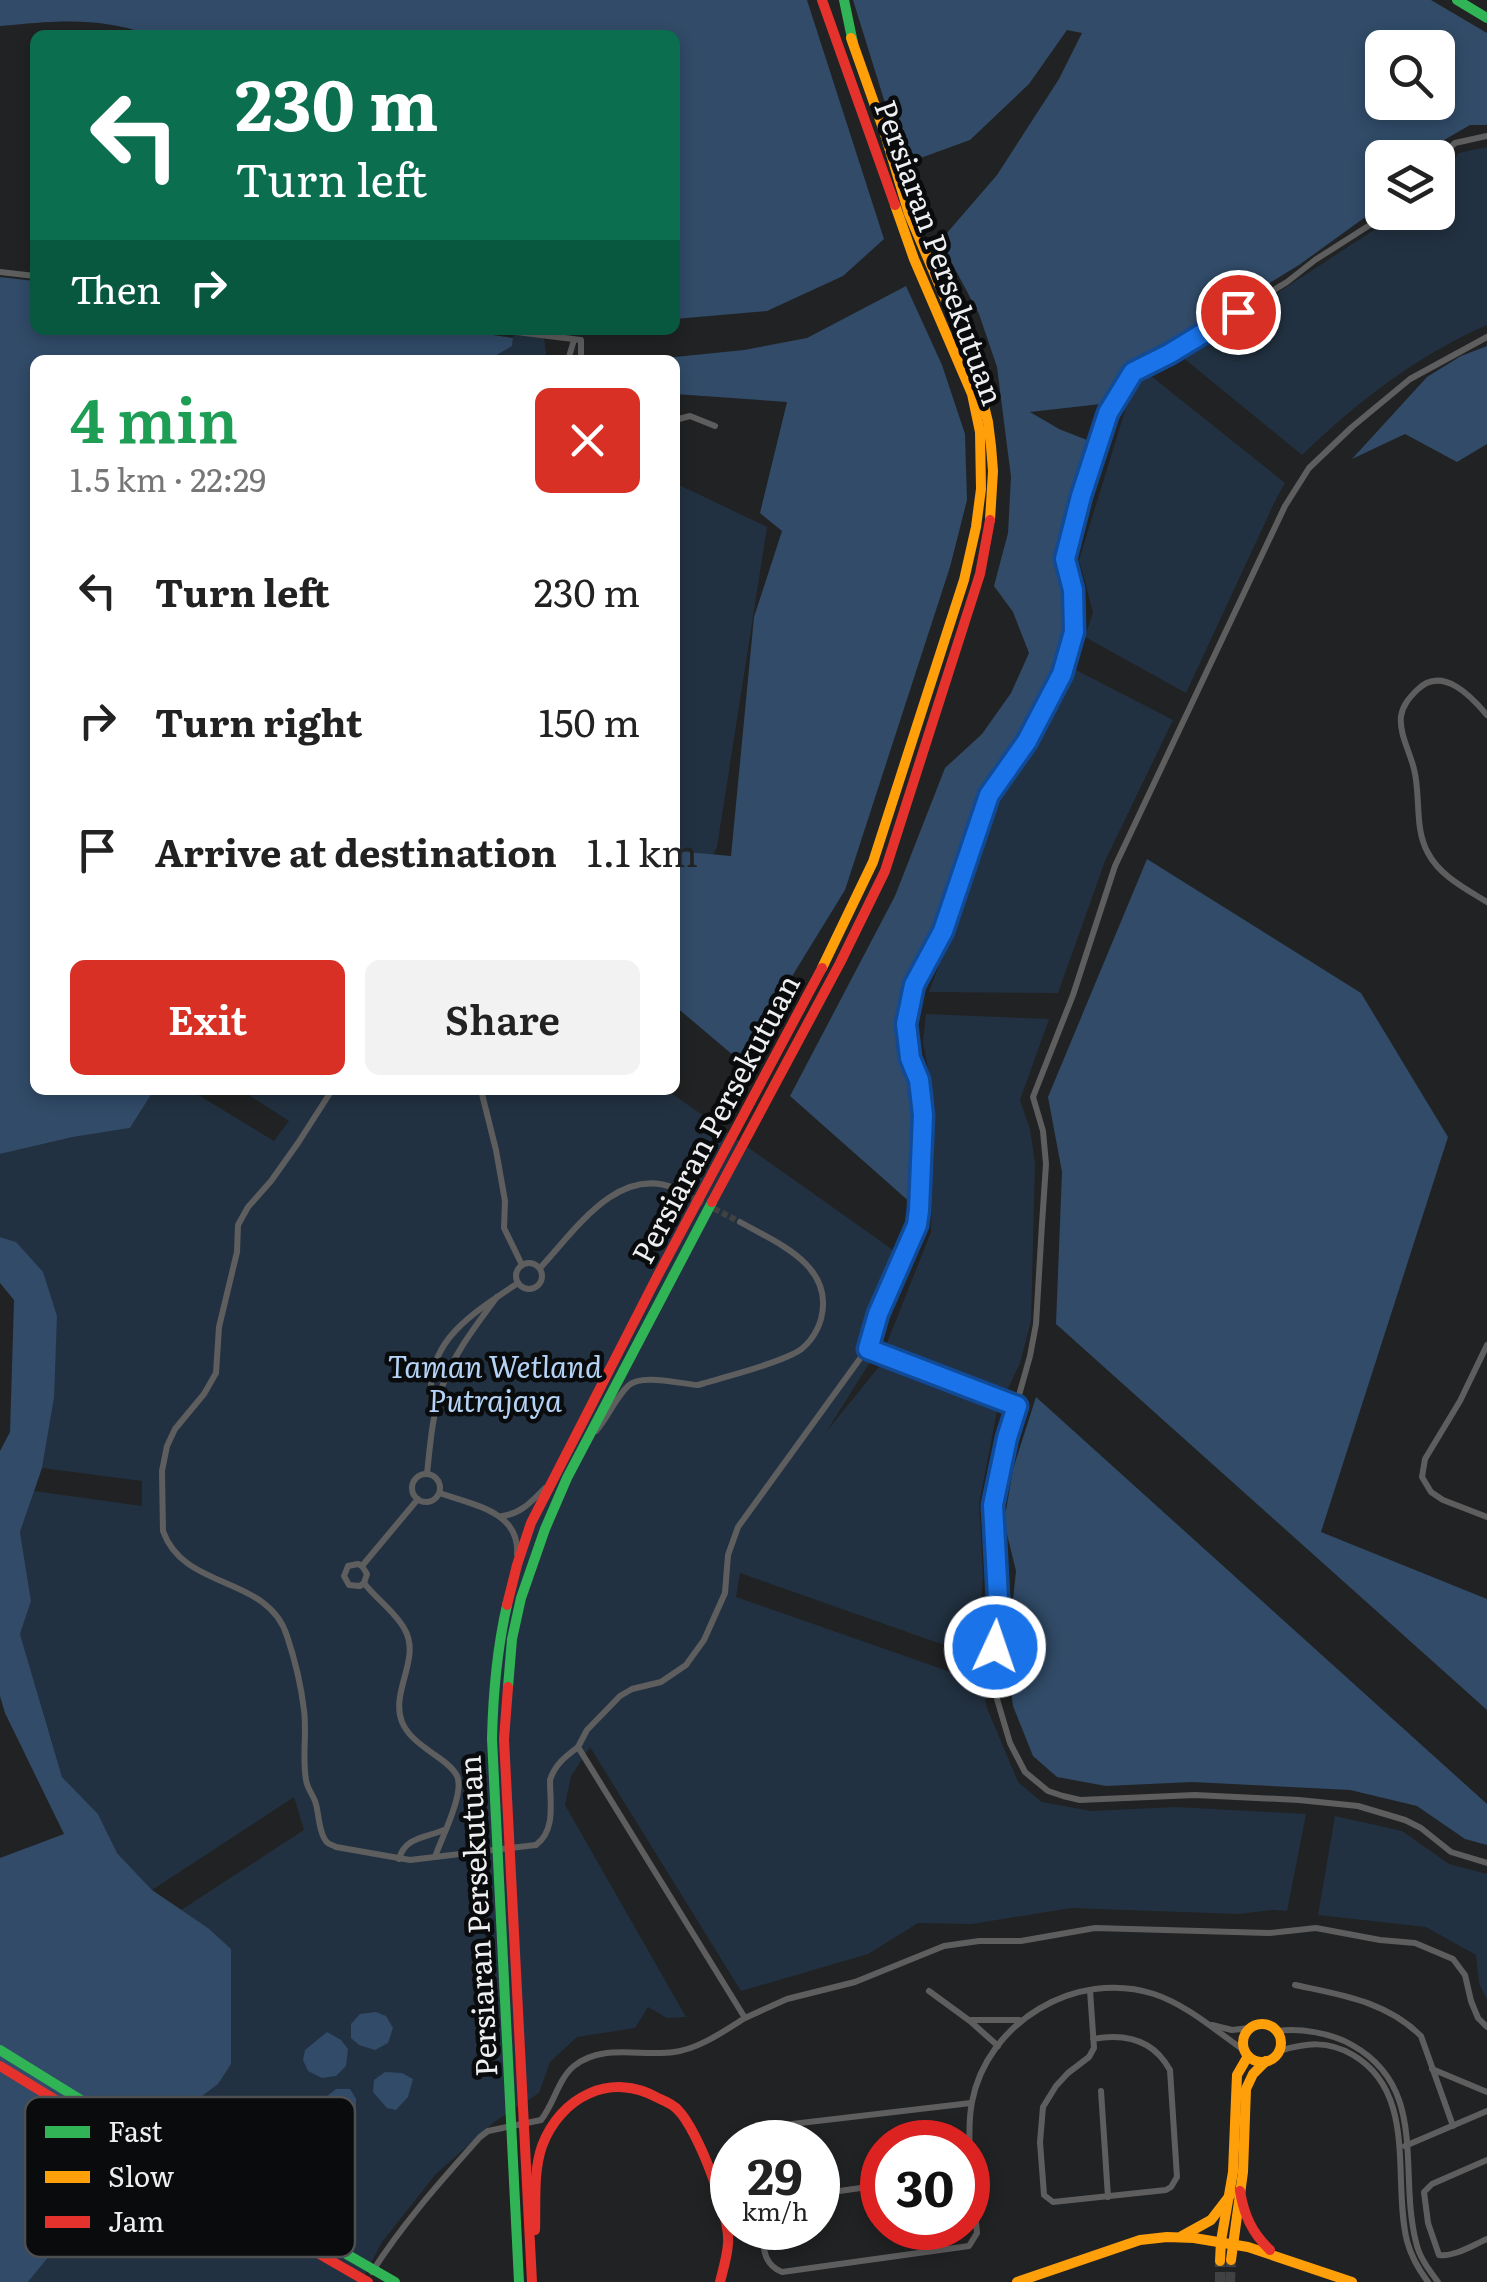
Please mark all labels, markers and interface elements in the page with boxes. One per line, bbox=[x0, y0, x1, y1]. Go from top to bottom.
map controls bbox=[1365, 30, 1455, 230]
button: search bbox=[1365, 30, 1455, 120]
text: 230 m bbox=[235, 49, 439, 153]
icon: left bbox=[70, 70, 200, 200]
street label: Persiaran Persekutuan bbox=[865, 93, 1017, 411]
button: layers bbox=[1365, 140, 1455, 230]
text: Turn left bbox=[235, 144, 427, 211]
text: Then bbox=[70, 259, 161, 316]
icon: right bbox=[181, 260, 236, 315]
pin bbox=[1196, 270, 1281, 355]
icon: arrive bbox=[1211, 285, 1266, 340]
text: 4 min bbox=[70, 372, 238, 461]
button: close bbox=[535, 388, 640, 493]
text: 1.5 km · 22:29 bbox=[70, 454, 266, 502]
text: Turn left bbox=[155, 562, 330, 619]
text: 230 m bbox=[534, 562, 640, 619]
icon: left bbox=[70, 563, 125, 618]
text: Turn right bbox=[155, 692, 362, 749]
text: 150 m bbox=[539, 692, 640, 749]
icon: right bbox=[70, 693, 125, 748]
text: Arrive at destination bbox=[155, 822, 557, 879]
text: 1.1 km bbox=[587, 822, 698, 879]
icon: arrive bbox=[70, 823, 125, 878]
button: Exit bbox=[70, 960, 345, 1075]
button: Share bbox=[365, 960, 640, 1075]
street label: Persiaran Persekutuan bbox=[619, 966, 809, 1270]
park label: Taman Wetland Putrajaya bbox=[388, 1343, 603, 1421]
position arrow bbox=[943, 1595, 1047, 1699]
street label: Persiaran Persekutuan bbox=[446, 1754, 506, 2078]
legend bbox=[25, 2097, 355, 2257]
text: Fast bbox=[108, 2109, 163, 2151]
speed limit sign: 30 bbox=[860, 2120, 990, 2250]
text: 29 bbox=[747, 2136, 803, 2210]
text: Slow bbox=[108, 2154, 174, 2196]
text: km/h bbox=[742, 2192, 808, 2229]
text: Jam bbox=[108, 2199, 164, 2241]

